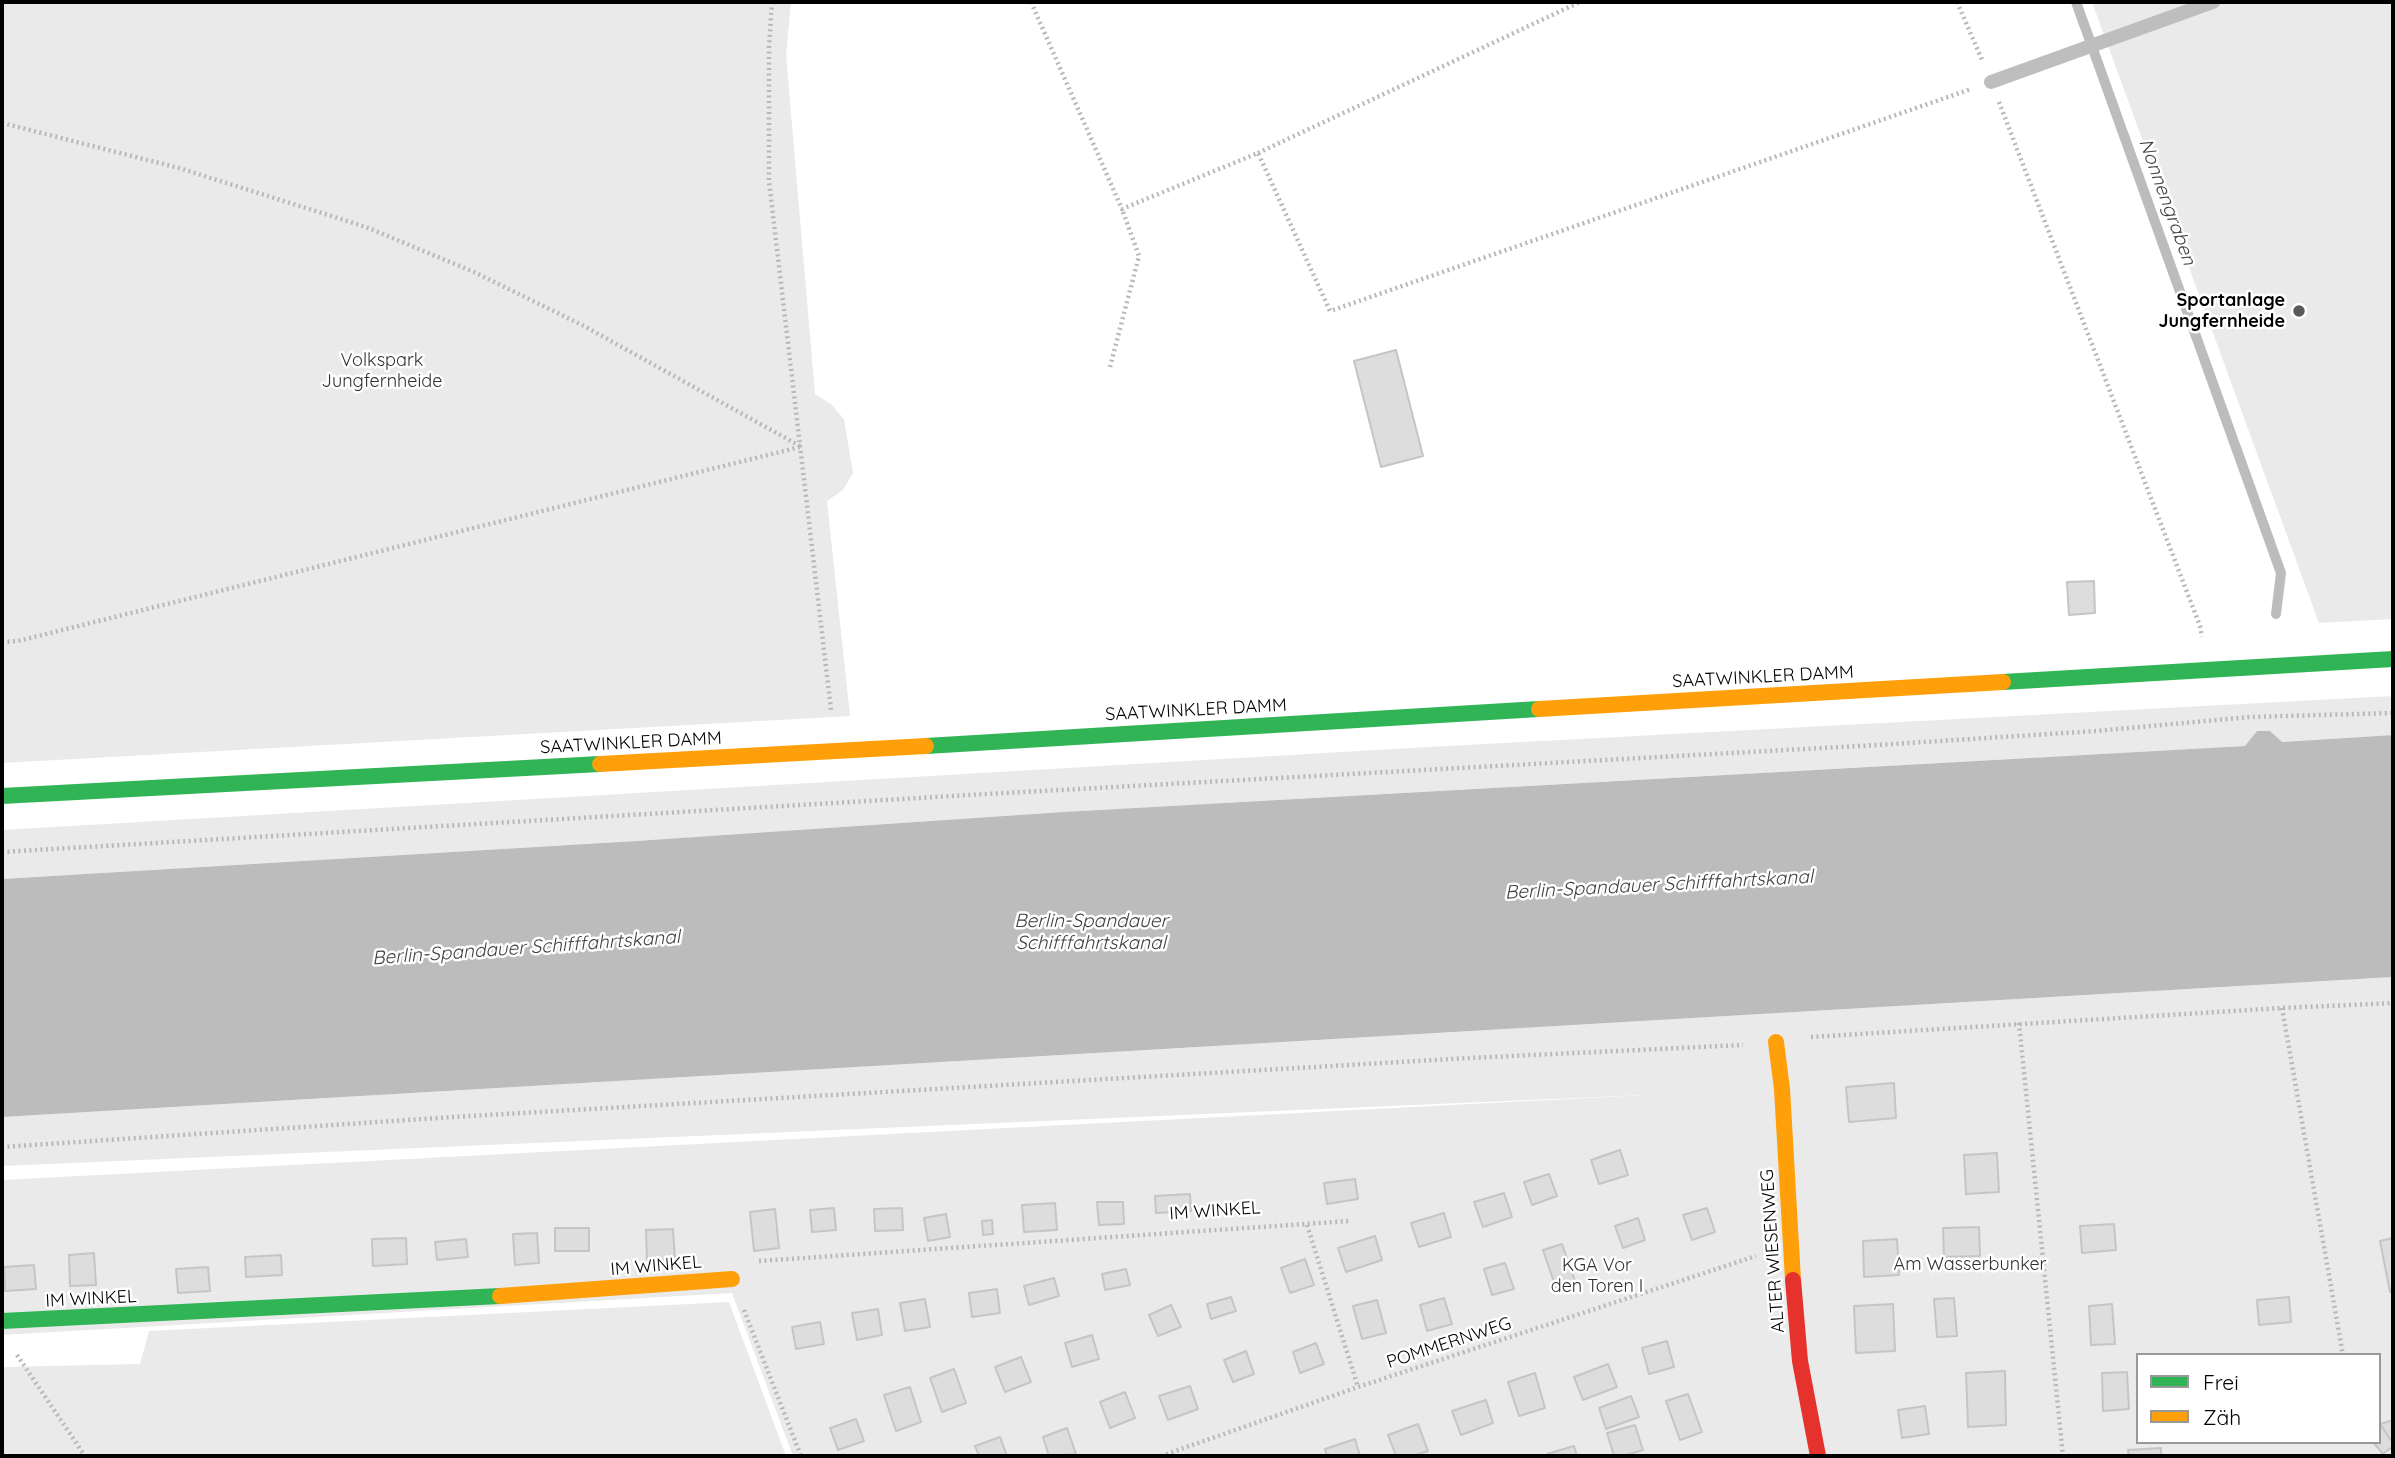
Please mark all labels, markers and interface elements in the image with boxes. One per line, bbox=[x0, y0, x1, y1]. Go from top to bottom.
water label: Nonnengraben bbox=[2134, 136, 2200, 268]
place label: Sportanlage Jungfernheide bbox=[2158, 290, 2285, 332]
marker: Sportanlage Jungfernheide bbox=[2291, 303, 2307, 319]
park label: Volkspark Jungfernheide bbox=[322, 350, 442, 392]
street label: SAATWINKLER DAMM bbox=[1672, 661, 1854, 693]
street label: SAATWINKLER DAMM bbox=[1105, 694, 1287, 726]
street label: SAATWINKLER DAMM bbox=[540, 727, 722, 759]
water label: Berlin-Spandauer Schifffahrtskanal bbox=[1504, 866, 1814, 904]
water label: Berlin-Spandauer Schifffahrtskanal bbox=[1014, 910, 1168, 954]
water label: Berlin-Spandauer Schifffahrtskanal bbox=[371, 926, 681, 970]
street label: ALTER WIESENWEG bbox=[1757, 1168, 1789, 1334]
street label: IM WINKEL bbox=[1169, 1197, 1261, 1225]
street label: IM WINKEL bbox=[610, 1251, 702, 1281]
park label: Am Wasserbunker bbox=[1894, 1254, 2046, 1276]
park label: KGA Vor den Toren I bbox=[1551, 1255, 1643, 1298]
street label: IM WINKEL bbox=[45, 1286, 137, 1312]
street label: POMMERNWEG bbox=[1384, 1313, 1514, 1373]
legend bbox=[2136, 1353, 2381, 1444]
text: Frei bbox=[2203, 1369, 2239, 1395]
text: Zäh bbox=[2203, 1404, 2241, 1430]

